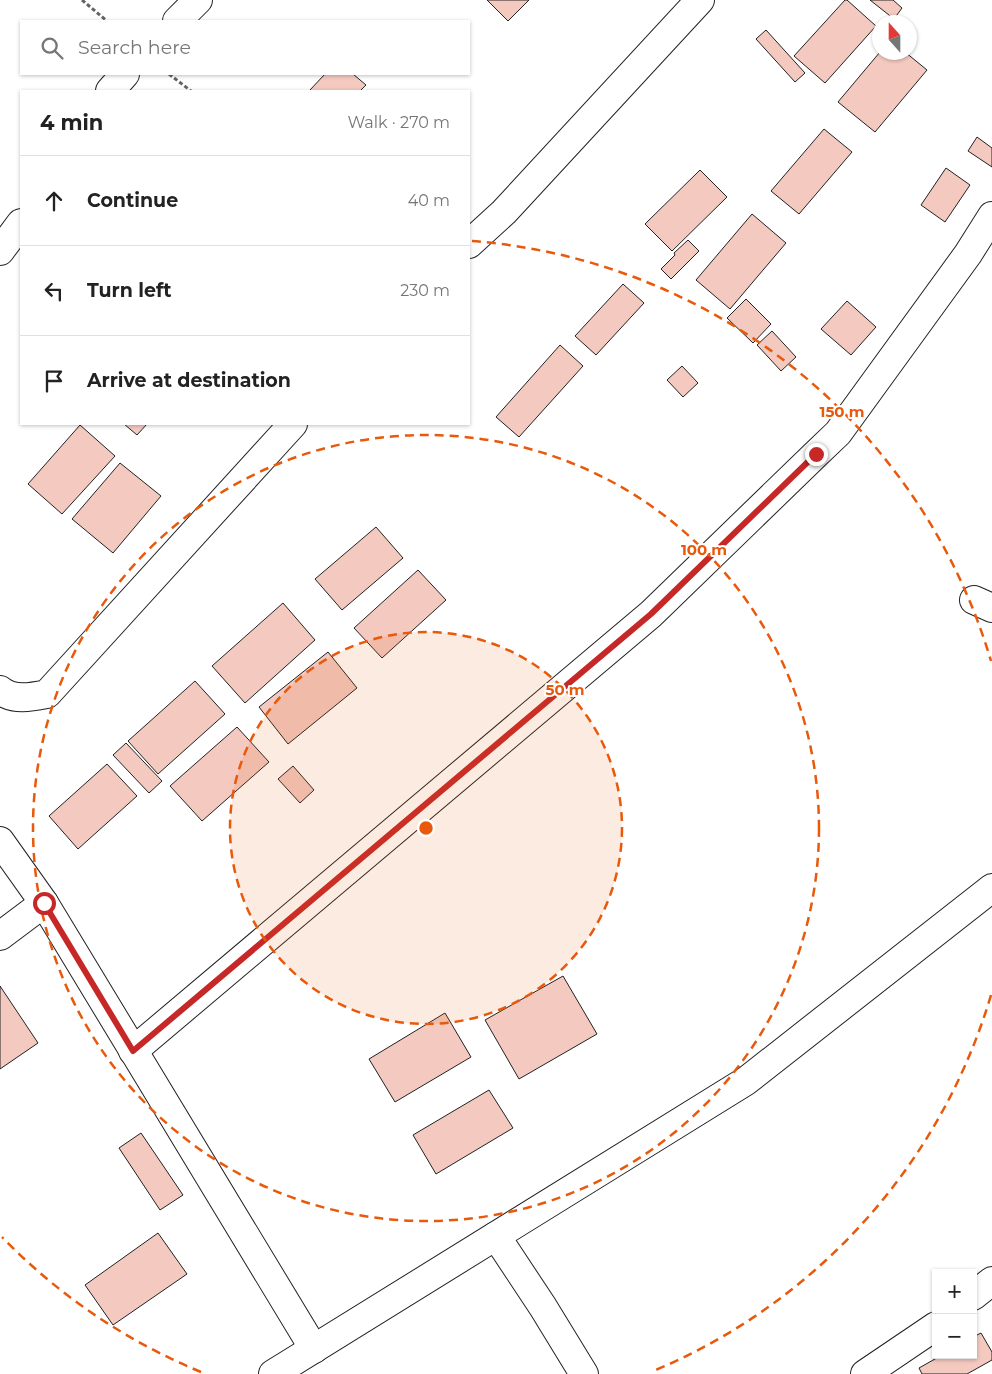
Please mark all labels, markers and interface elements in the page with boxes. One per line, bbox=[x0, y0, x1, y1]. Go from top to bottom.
north arrow bbox=[872, 15, 917, 60]
search box bbox=[20, 20, 470, 75]
icon: search bbox=[38, 34, 66, 62]
text: Search here bbox=[78, 36, 191, 59]
text: 4 min bbox=[40, 110, 103, 135]
text: Walk · 270 m bbox=[347, 113, 450, 132]
icon: ahead bbox=[40, 187, 68, 215]
text: Continue bbox=[87, 189, 178, 212]
text: 40 m bbox=[408, 191, 450, 210]
icon: left bbox=[40, 277, 68, 305]
text: Turn left bbox=[87, 279, 172, 302]
text: 230 m bbox=[400, 281, 450, 300]
icon: arrive bbox=[40, 367, 68, 395]
text: Arrive at destination bbox=[87, 369, 291, 392]
text: 150 m bbox=[820, 402, 864, 421]
route end bbox=[805, 443, 828, 466]
text: 100 m bbox=[681, 540, 727, 559]
text: 50 m bbox=[545, 680, 585, 699]
centre of rings bbox=[417, 819, 435, 837]
route start bbox=[33, 892, 56, 915]
map controls bbox=[932, 1269, 977, 1359]
button: + bbox=[932, 1269, 977, 1314]
button: − bbox=[932, 1314, 977, 1359]

